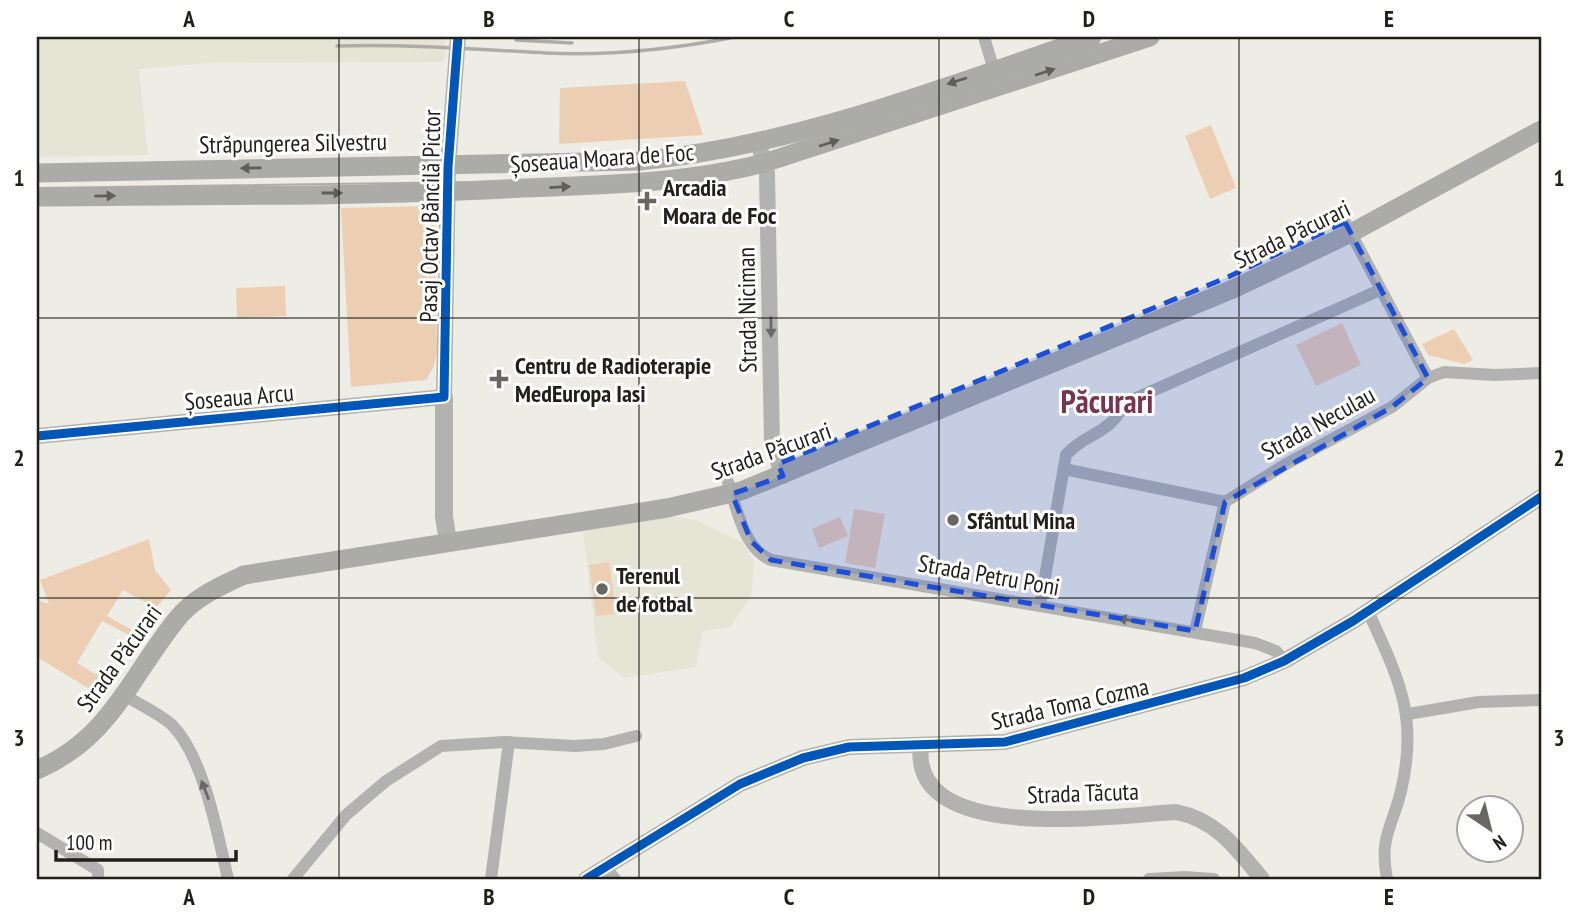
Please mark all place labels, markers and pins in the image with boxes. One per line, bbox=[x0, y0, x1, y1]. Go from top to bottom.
place label: Arcadia Moara de Foc bbox=[662, 172, 777, 231]
marker: Arcadia Moara de Foc bbox=[637, 191, 657, 211]
place label: Centru de Radioterapie MedEuropa Iasi bbox=[515, 350, 711, 409]
marker: Centru de Radioterapie MedEuropa Iasi bbox=[489, 369, 509, 389]
place label: Sfântul Mina bbox=[967, 505, 1075, 536]
marker: Sfântul Mina bbox=[945, 512, 961, 528]
place label: Terenul de fotbal bbox=[616, 560, 692, 619]
marker: Terenul de fotbal bbox=[594, 581, 610, 597]

